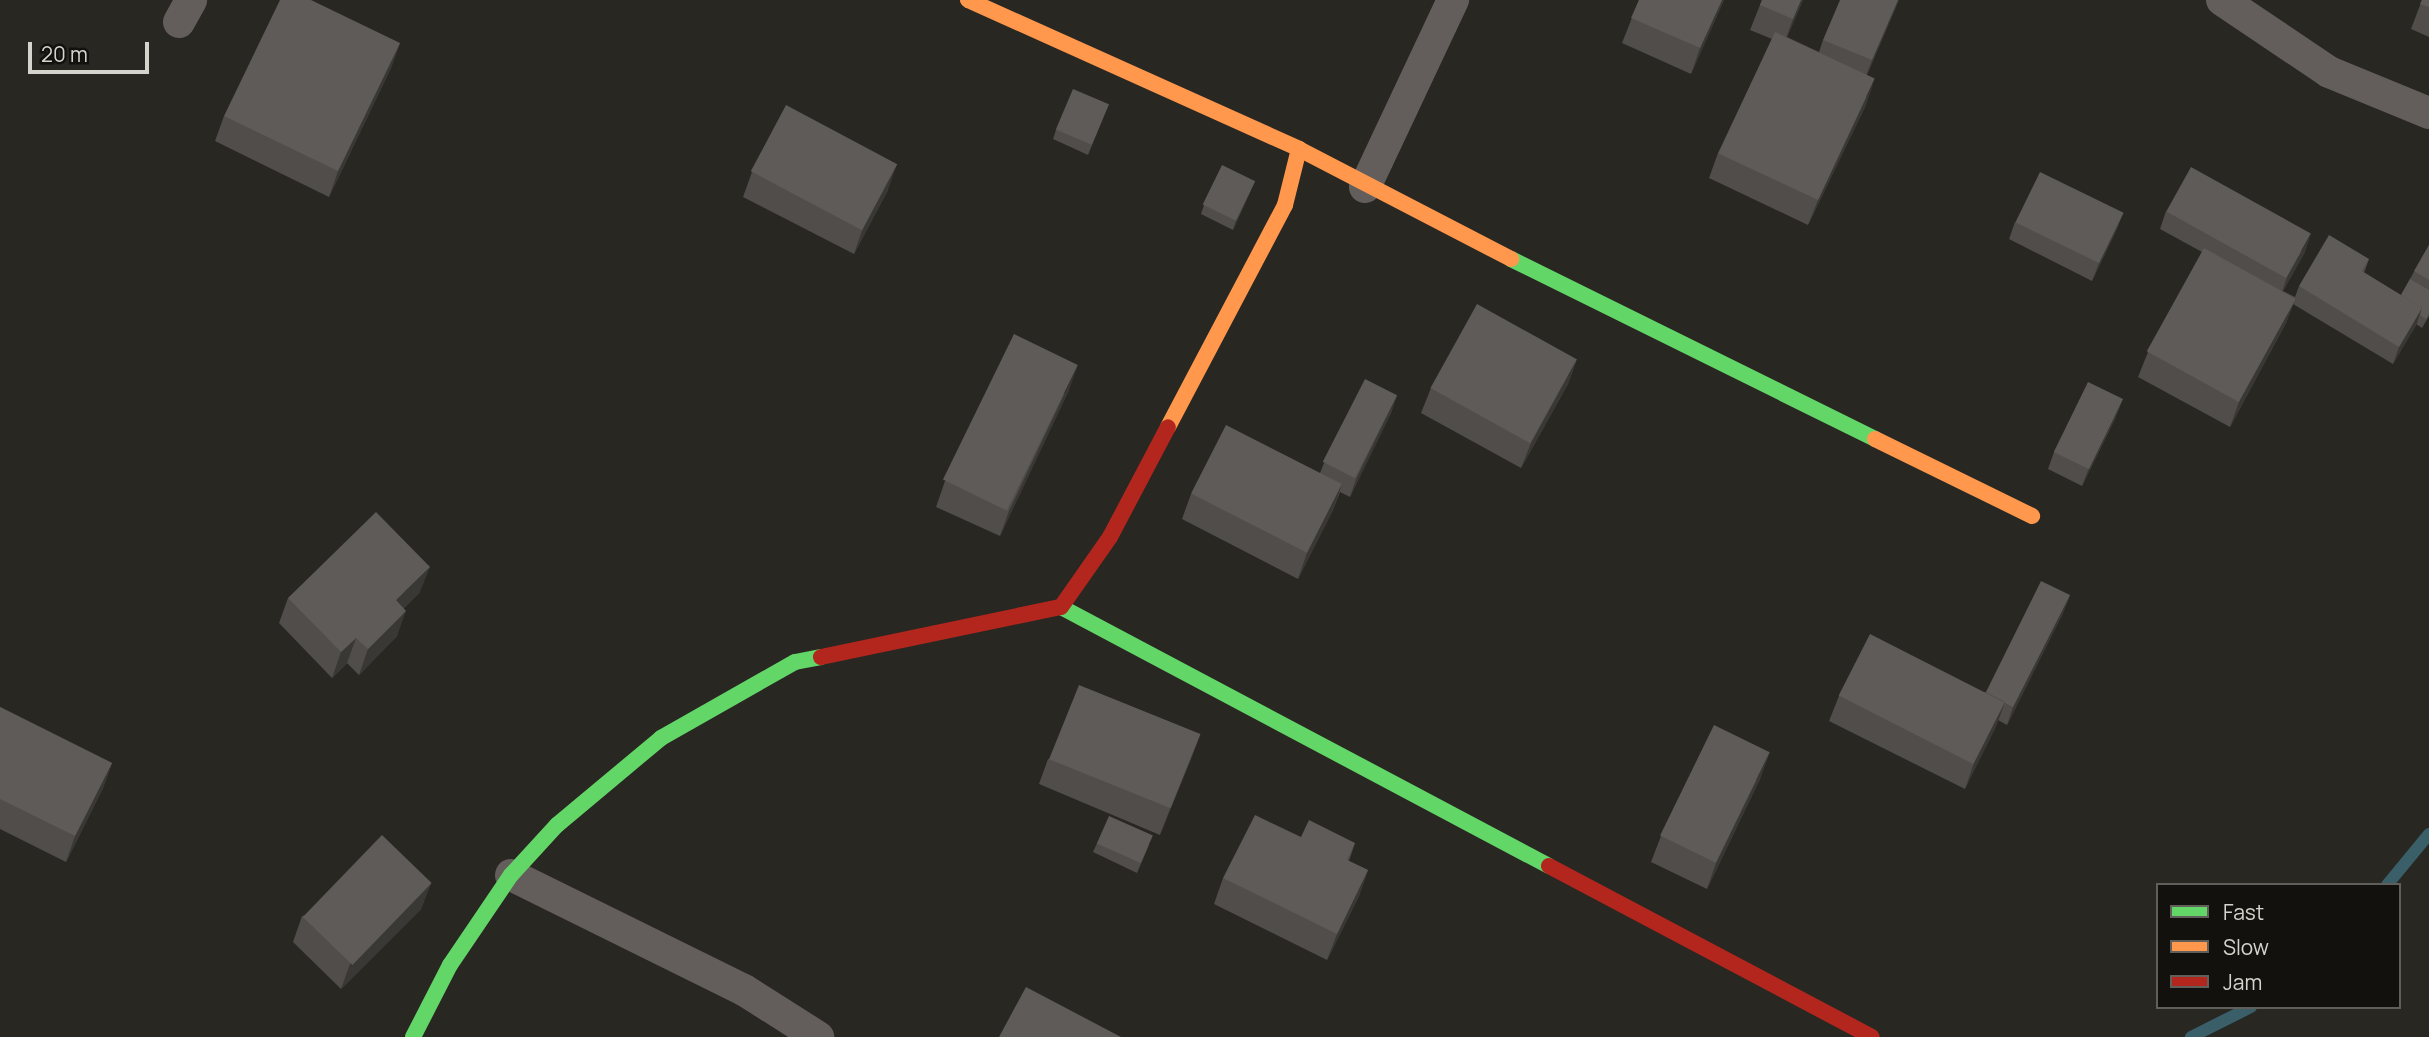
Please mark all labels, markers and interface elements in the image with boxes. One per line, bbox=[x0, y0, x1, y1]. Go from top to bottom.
scale bar bbox=[32, 28, 152, 72]
text: 20 m bbox=[41, 40, 88, 68]
legend bbox=[2156, 883, 2401, 1009]
text: Fast bbox=[2223, 898, 2264, 926]
text: Slow bbox=[2223, 933, 2269, 961]
text: Jam bbox=[2223, 968, 2262, 996]

